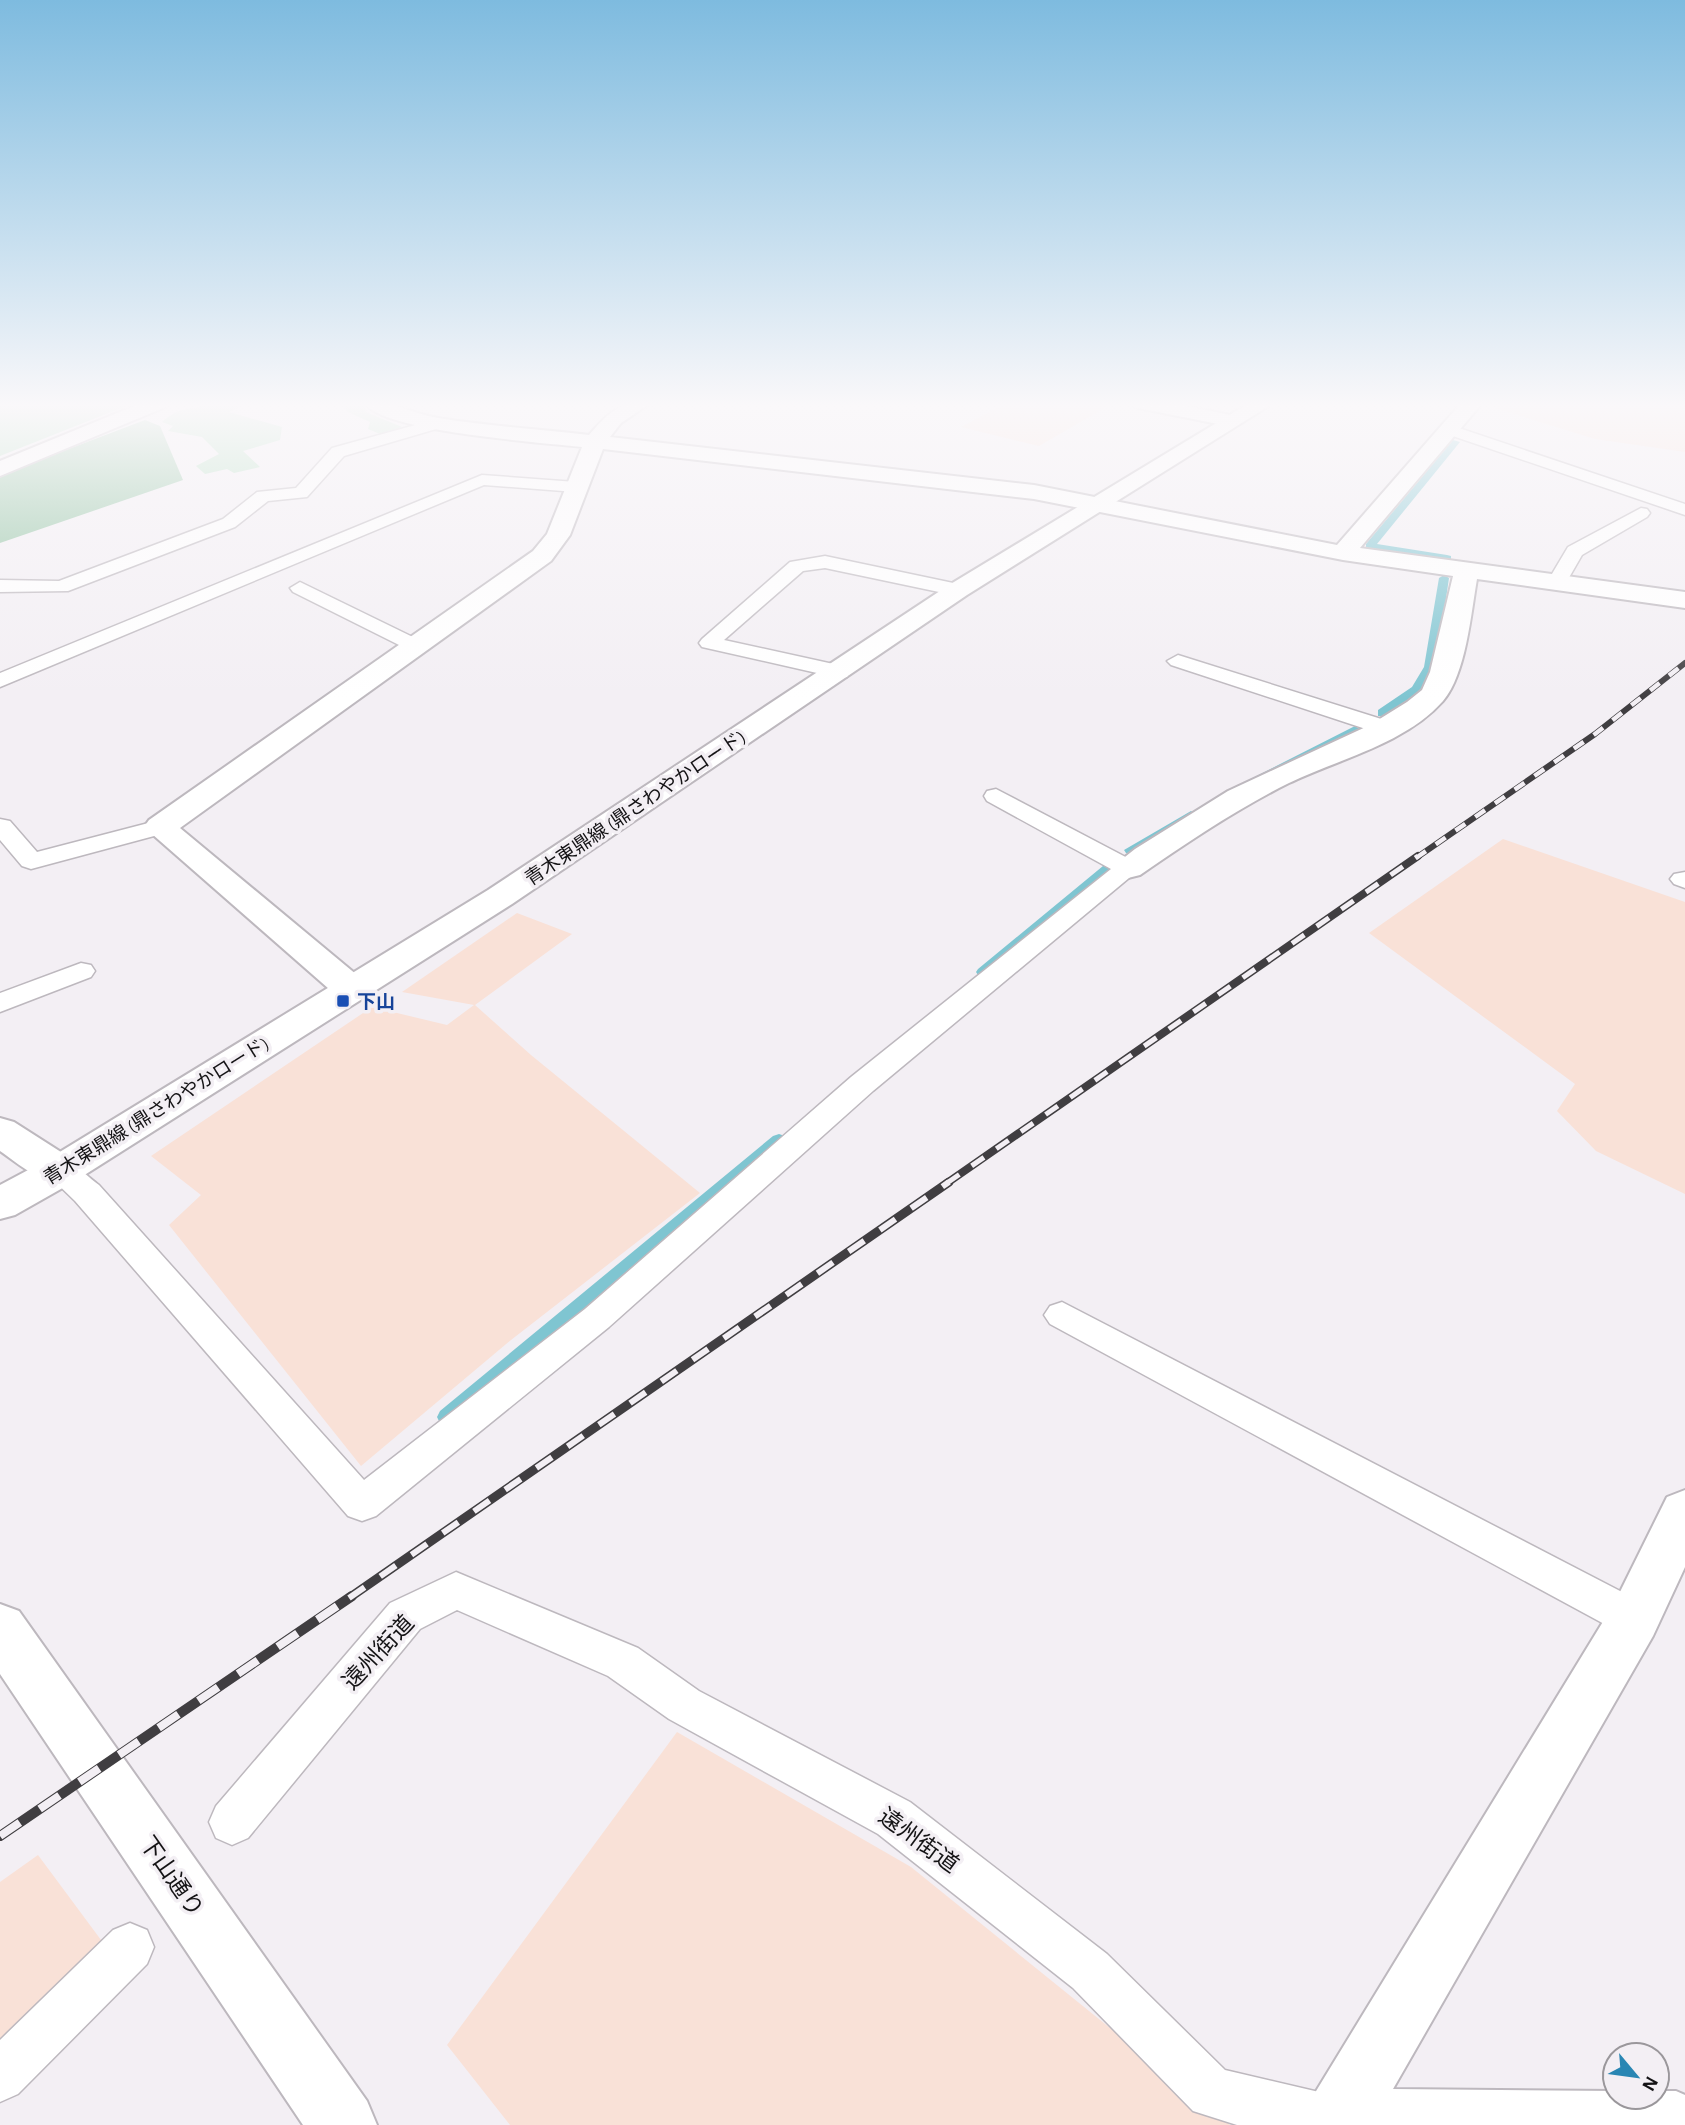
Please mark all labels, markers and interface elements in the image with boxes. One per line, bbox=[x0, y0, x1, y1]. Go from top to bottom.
street label: 青木東鼎線 (鼎さわやかロード) bbox=[521, 726, 750, 889]
marker: 下山 bbox=[335, 993, 351, 1009]
place label: 下山 bbox=[357, 993, 395, 1012]
street label: 青木東鼎線 (鼎さわやかロード) bbox=[40, 1032, 273, 1189]
street label: 遠州街道 bbox=[338, 1610, 419, 1695]
street label: 遠州街道 bbox=[874, 1803, 963, 1878]
street label: 下山通り bbox=[135, 1832, 207, 1921]
north arrow bbox=[1601, 2041, 1671, 2111]
text: N bbox=[1638, 2073, 1661, 2094]

